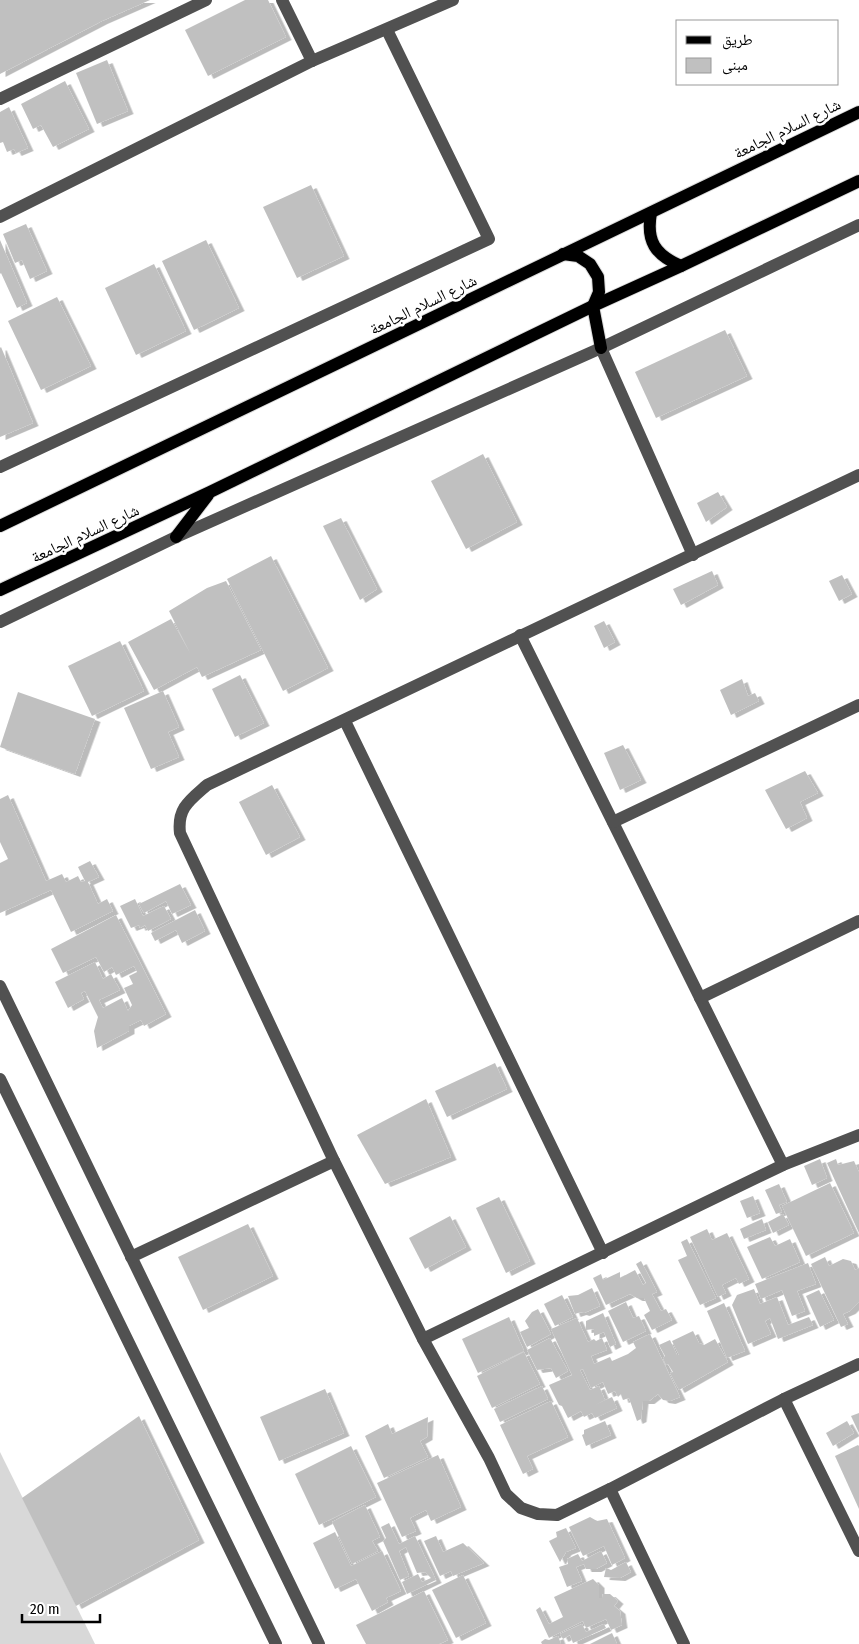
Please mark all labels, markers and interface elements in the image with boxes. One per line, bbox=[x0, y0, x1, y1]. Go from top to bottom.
legend bbox=[676, 20, 839, 85]
text: طريق bbox=[722, 31, 753, 50]
text: مبنى bbox=[722, 56, 748, 75]
street label: شارع السلام الجامعة bbox=[731, 94, 844, 163]
street label: شارع السلام الجامعة bbox=[367, 270, 480, 339]
street label: شارع السلام الجامعة bbox=[28, 500, 142, 568]
scale bar bbox=[22, 1592, 100, 1624]
text: 20 m bbox=[30, 1600, 60, 1618]

